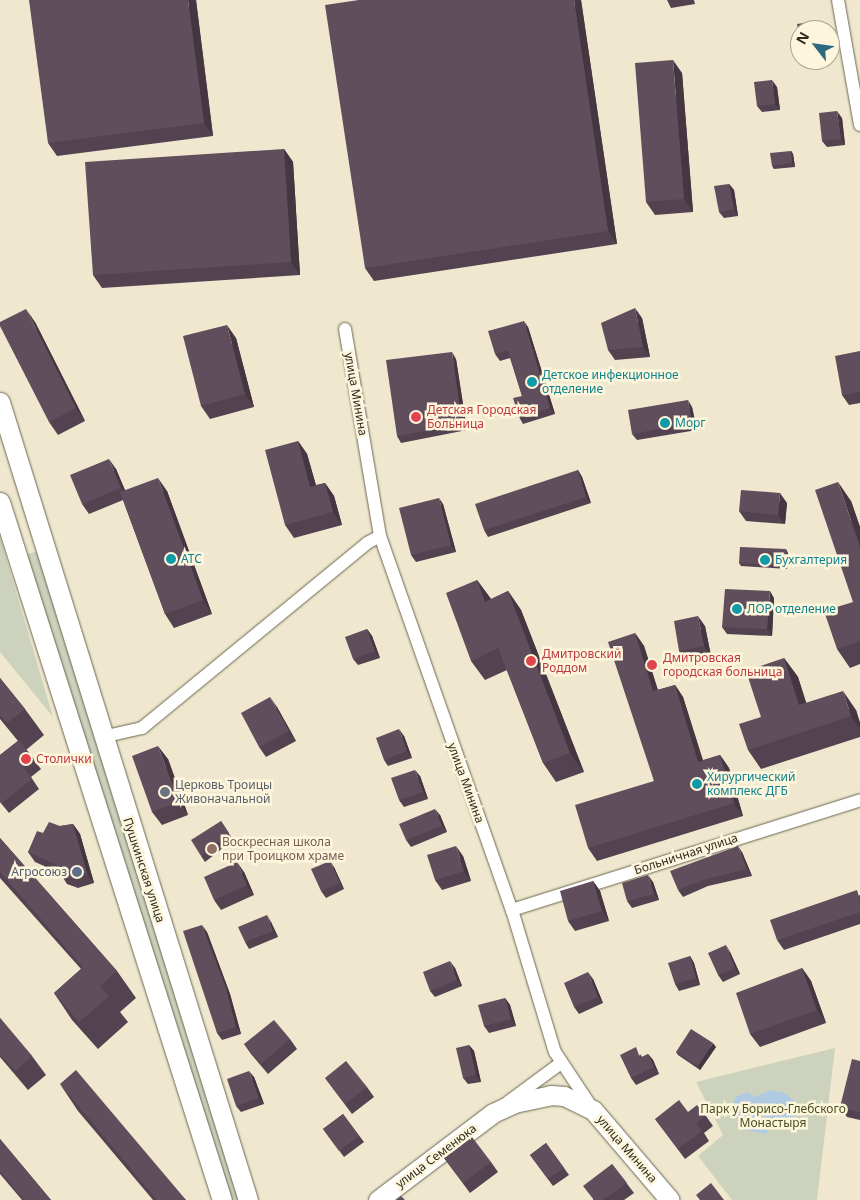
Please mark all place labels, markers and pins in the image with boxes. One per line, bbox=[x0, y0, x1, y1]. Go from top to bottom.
place label: Детское инфекционное отделение bbox=[542, 368, 679, 396]
marker: Детское инфекционное отделение bbox=[526, 376, 538, 388]
place label: Детская Городская Больница bbox=[427, 403, 536, 431]
marker: Детская Городская Больница bbox=[409, 410, 423, 424]
place label: Морг bbox=[675, 416, 706, 430]
marker: Морг bbox=[659, 417, 671, 429]
place label: АТС bbox=[181, 552, 202, 566]
marker: АТС bbox=[165, 553, 177, 565]
place label: Бухгалтерия bbox=[775, 553, 847, 567]
marker: Бухгалтерия bbox=[759, 554, 771, 566]
place label: ЛОР отделение bbox=[747, 602, 836, 616]
marker: ЛОР отделение bbox=[731, 603, 743, 615]
place label: Дмитровский Роддом bbox=[542, 647, 621, 675]
place label: Дмитровская городская больница bbox=[663, 651, 782, 679]
marker: Дмитровский Роддом bbox=[524, 654, 538, 668]
marker: Дмитровская городская больница bbox=[645, 658, 659, 672]
place label: Столички bbox=[36, 752, 92, 766]
marker: Столички bbox=[20, 753, 32, 765]
place label: Хирургический комплекс ДГБ bbox=[707, 770, 795, 798]
place label: Церковь Троицы Живоначальной bbox=[175, 778, 272, 806]
marker: Хирургический комплекс ДГБ bbox=[691, 778, 703, 790]
marker: Церковь Троицы Живоначальной bbox=[159, 786, 171, 798]
place label: Воскресная школа при Троицком храме bbox=[222, 835, 344, 863]
marker: Воскресная школа при Троицком храме bbox=[206, 843, 218, 855]
place label: Агросоюз bbox=[11, 865, 67, 879]
marker: Агросоюз bbox=[71, 866, 83, 878]

